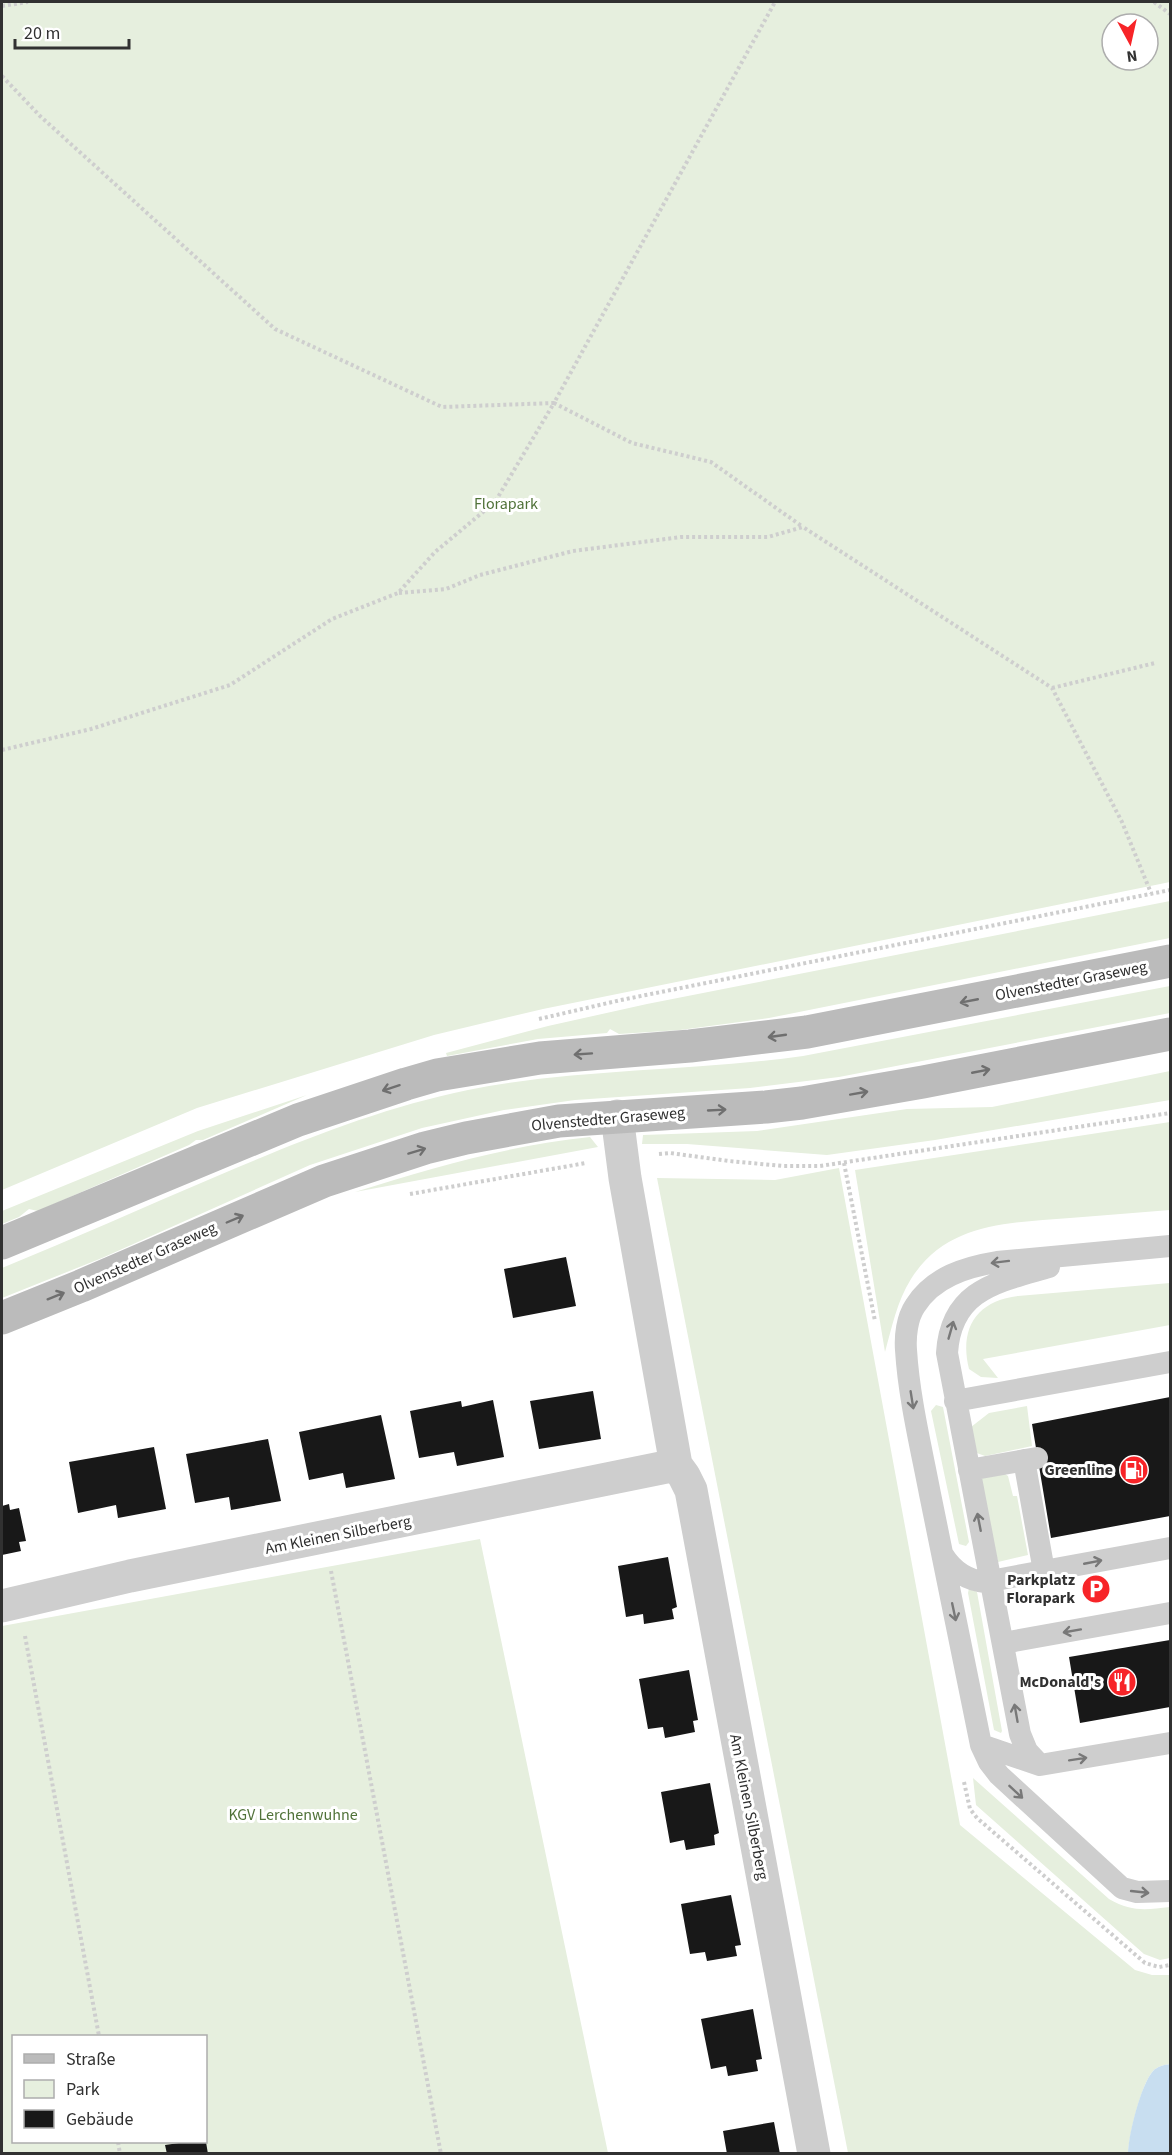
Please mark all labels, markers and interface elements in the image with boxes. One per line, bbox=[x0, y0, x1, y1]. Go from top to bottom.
scale bar bbox=[15, 12, 129, 50]
north arrow bbox=[1100, 12, 1160, 72]
text: 20 m bbox=[24, 21, 60, 46]
text: N bbox=[1125, 44, 1139, 67]
park label: Florapark bbox=[474, 493, 538, 515]
street label: Olvenstedter Graseweg bbox=[993, 955, 1149, 1007]
one-way arrow bbox=[960, 996, 979, 1007]
one-way arrow bbox=[768, 1030, 787, 1041]
one-way arrow bbox=[573, 1048, 593, 1059]
one-way arrow bbox=[970, 1065, 990, 1076]
one-way arrow bbox=[382, 1083, 401, 1094]
one-way arrow bbox=[849, 1087, 869, 1098]
street label: Olvenstedter Graseweg bbox=[530, 1101, 686, 1137]
one-way arrow bbox=[706, 1105, 726, 1116]
one-way arrow bbox=[408, 1145, 427, 1156]
one-way arrow bbox=[225, 1213, 244, 1224]
street label: Olvenstedter Graseweg bbox=[70, 1217, 220, 1299]
one-way arrow bbox=[990, 1257, 1010, 1268]
one-way arrow bbox=[46, 1290, 65, 1301]
one-way arrow bbox=[946, 1321, 957, 1340]
one-way arrow bbox=[907, 1389, 918, 1409]
fuel station icon: Greenline bbox=[1118, 1454, 1150, 1486]
place label: Greenline bbox=[1044, 1459, 1113, 1481]
street label: Am Kleinen Silberberg bbox=[263, 1510, 413, 1560]
one-way arrow bbox=[973, 1513, 984, 1532]
one-way arrow bbox=[1083, 1556, 1102, 1567]
place label: Parkplatz Florapark bbox=[1006, 1569, 1075, 1609]
parking icon: Parkplatz Florapark bbox=[1080, 1573, 1112, 1605]
one-way arrow bbox=[949, 1601, 960, 1621]
one-way arrow bbox=[1062, 1625, 1082, 1636]
restaurant icon: McDonald's bbox=[1106, 1666, 1138, 1698]
place label: McDonald's bbox=[1019, 1671, 1101, 1693]
one-way arrow bbox=[1010, 1704, 1021, 1724]
street label: Am Kleinen Silberberg bbox=[724, 1732, 774, 1882]
one-way arrow bbox=[1068, 1753, 1087, 1764]
one-way arrow bbox=[1008, 1784, 1023, 1798]
park label: KGV Lerchenwuhne bbox=[228, 1804, 358, 1826]
one-way arrow bbox=[1129, 1887, 1149, 1898]
legend bbox=[12, 2035, 207, 2143]
text: Straße bbox=[66, 2047, 116, 2072]
text: Park bbox=[66, 2077, 100, 2102]
text: Gebäude bbox=[66, 2107, 134, 2132]

